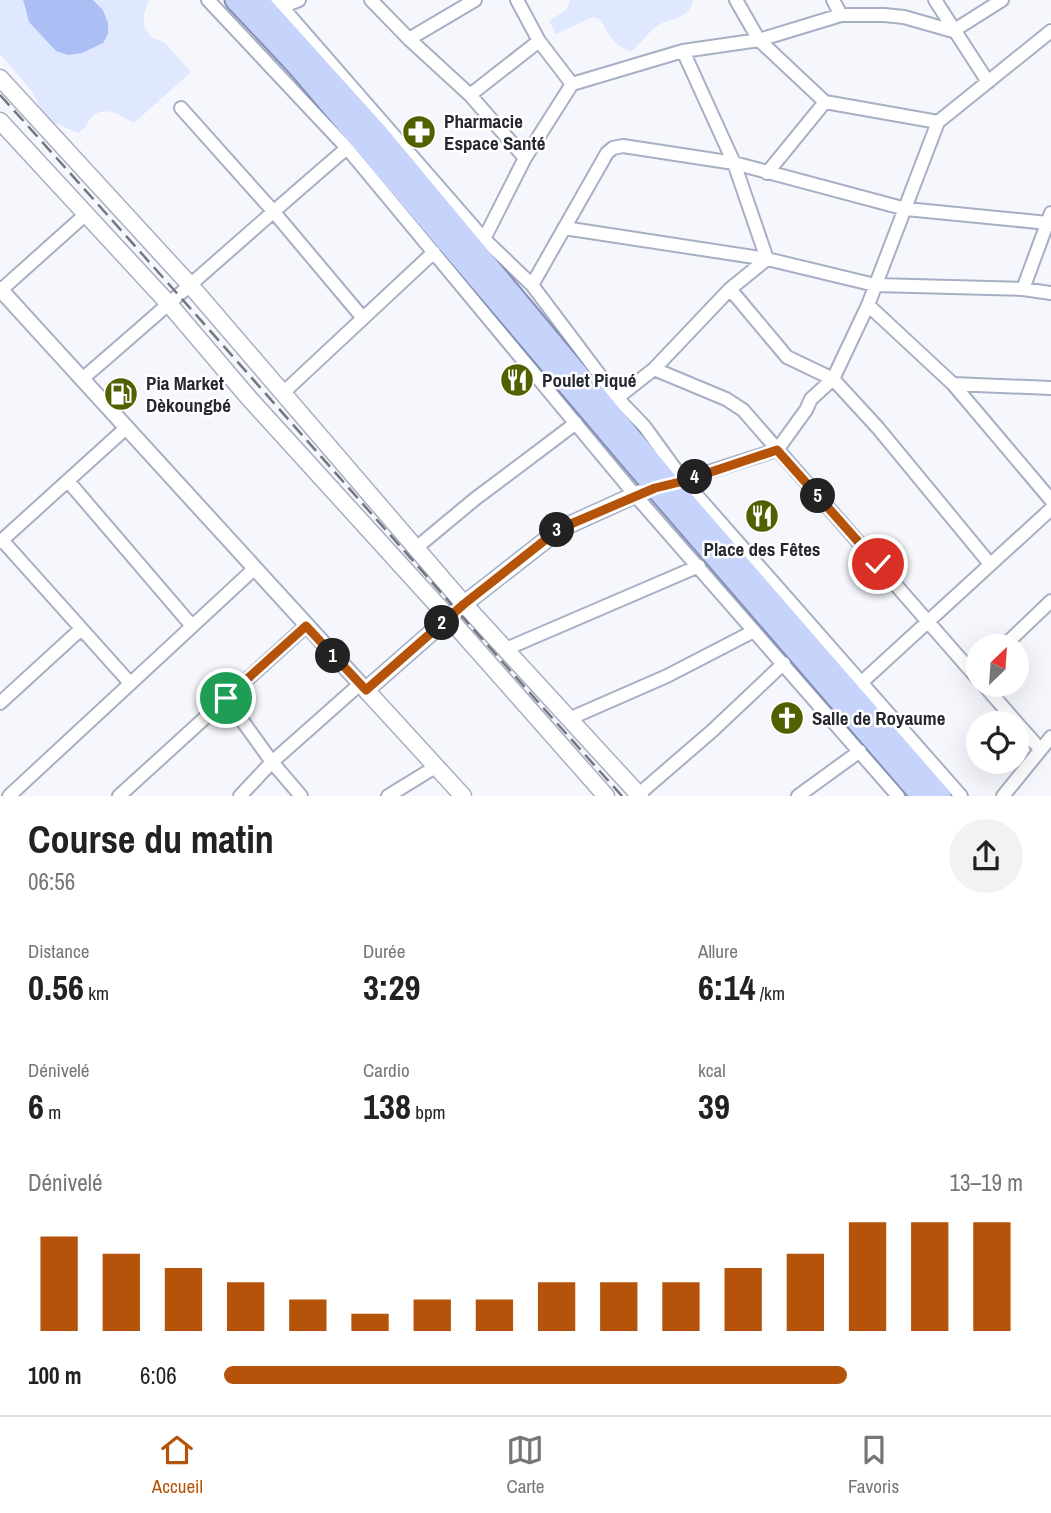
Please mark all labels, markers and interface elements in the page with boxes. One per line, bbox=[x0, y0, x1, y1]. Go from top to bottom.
place label: Pharmacie Espace Santé bbox=[444, 108, 546, 156]
pharmacy icon: Pharmacie Espace Santé bbox=[400, 113, 438, 151]
restaurant icon: Poulet Piqué bbox=[498, 361, 536, 399]
place label: Poulet Piqué bbox=[542, 367, 637, 393]
place label: Pia Market Dèkoungbé bbox=[146, 370, 231, 418]
fuel station icon: Pia Market Dèkoungbé bbox=[102, 375, 140, 413]
pin: 4 bbox=[678, 460, 712, 494]
text: 4 bbox=[690, 463, 699, 489]
pin: 5 bbox=[800, 478, 836, 514]
text: 5 bbox=[813, 482, 822, 508]
restaurant icon: Place des Fêtes bbox=[743, 497, 781, 535]
pin: 3 bbox=[540, 512, 574, 548]
text: 3 bbox=[552, 516, 561, 542]
pin bbox=[848, 534, 908, 594]
place label: Place des Fêtes bbox=[704, 536, 820, 562]
icon: check bbox=[859, 545, 897, 583]
pin: 2 bbox=[424, 606, 460, 640]
text: 2 bbox=[437, 609, 446, 635]
north arrow bbox=[966, 634, 1029, 696]
map controls bbox=[966, 634, 1029, 774]
pin: 1 bbox=[316, 638, 350, 674]
text: 1 bbox=[328, 642, 337, 668]
pin bbox=[196, 668, 256, 728]
icon: arrive bbox=[207, 679, 245, 717]
church icon: Salle de Royaume bbox=[768, 699, 806, 737]
place label: Salle de Royaume bbox=[812, 705, 946, 731]
button: locate bbox=[966, 711, 1029, 774]
text: Course du matin bbox=[28, 814, 274, 865]
button: share bbox=[949, 819, 1023, 893]
text: 06:56 bbox=[28, 866, 75, 897]
text: Distance bbox=[28, 938, 89, 964]
text: Durée bbox=[363, 938, 405, 964]
text: Allure bbox=[698, 938, 738, 964]
text: 0.56 bbox=[28, 964, 84, 1011]
text: 3:29 bbox=[363, 964, 420, 1011]
text: 6:14 bbox=[698, 964, 755, 1011]
text: km bbox=[84, 980, 109, 1006]
text: /km bbox=[755, 980, 785, 1006]
text: Dénivelé bbox=[28, 1057, 89, 1083]
text: Cardio bbox=[363, 1057, 410, 1083]
text: kcal bbox=[698, 1057, 726, 1083]
text: 6 bbox=[28, 1083, 44, 1130]
text: 138 bbox=[363, 1083, 411, 1130]
text: 39 bbox=[698, 1083, 730, 1130]
text: m bbox=[44, 1099, 61, 1125]
text: bpm bbox=[411, 1099, 446, 1125]
text: Dénivelé bbox=[28, 1167, 102, 1198]
text: 13–19 m bbox=[950, 1167, 1023, 1198]
text: 100 m bbox=[28, 1360, 81, 1391]
text: 6:06 bbox=[140, 1360, 177, 1391]
tab: Accueil bbox=[152, 1431, 203, 1499]
tab: Carte bbox=[506, 1431, 545, 1499]
tab: Favoris bbox=[848, 1431, 899, 1499]

